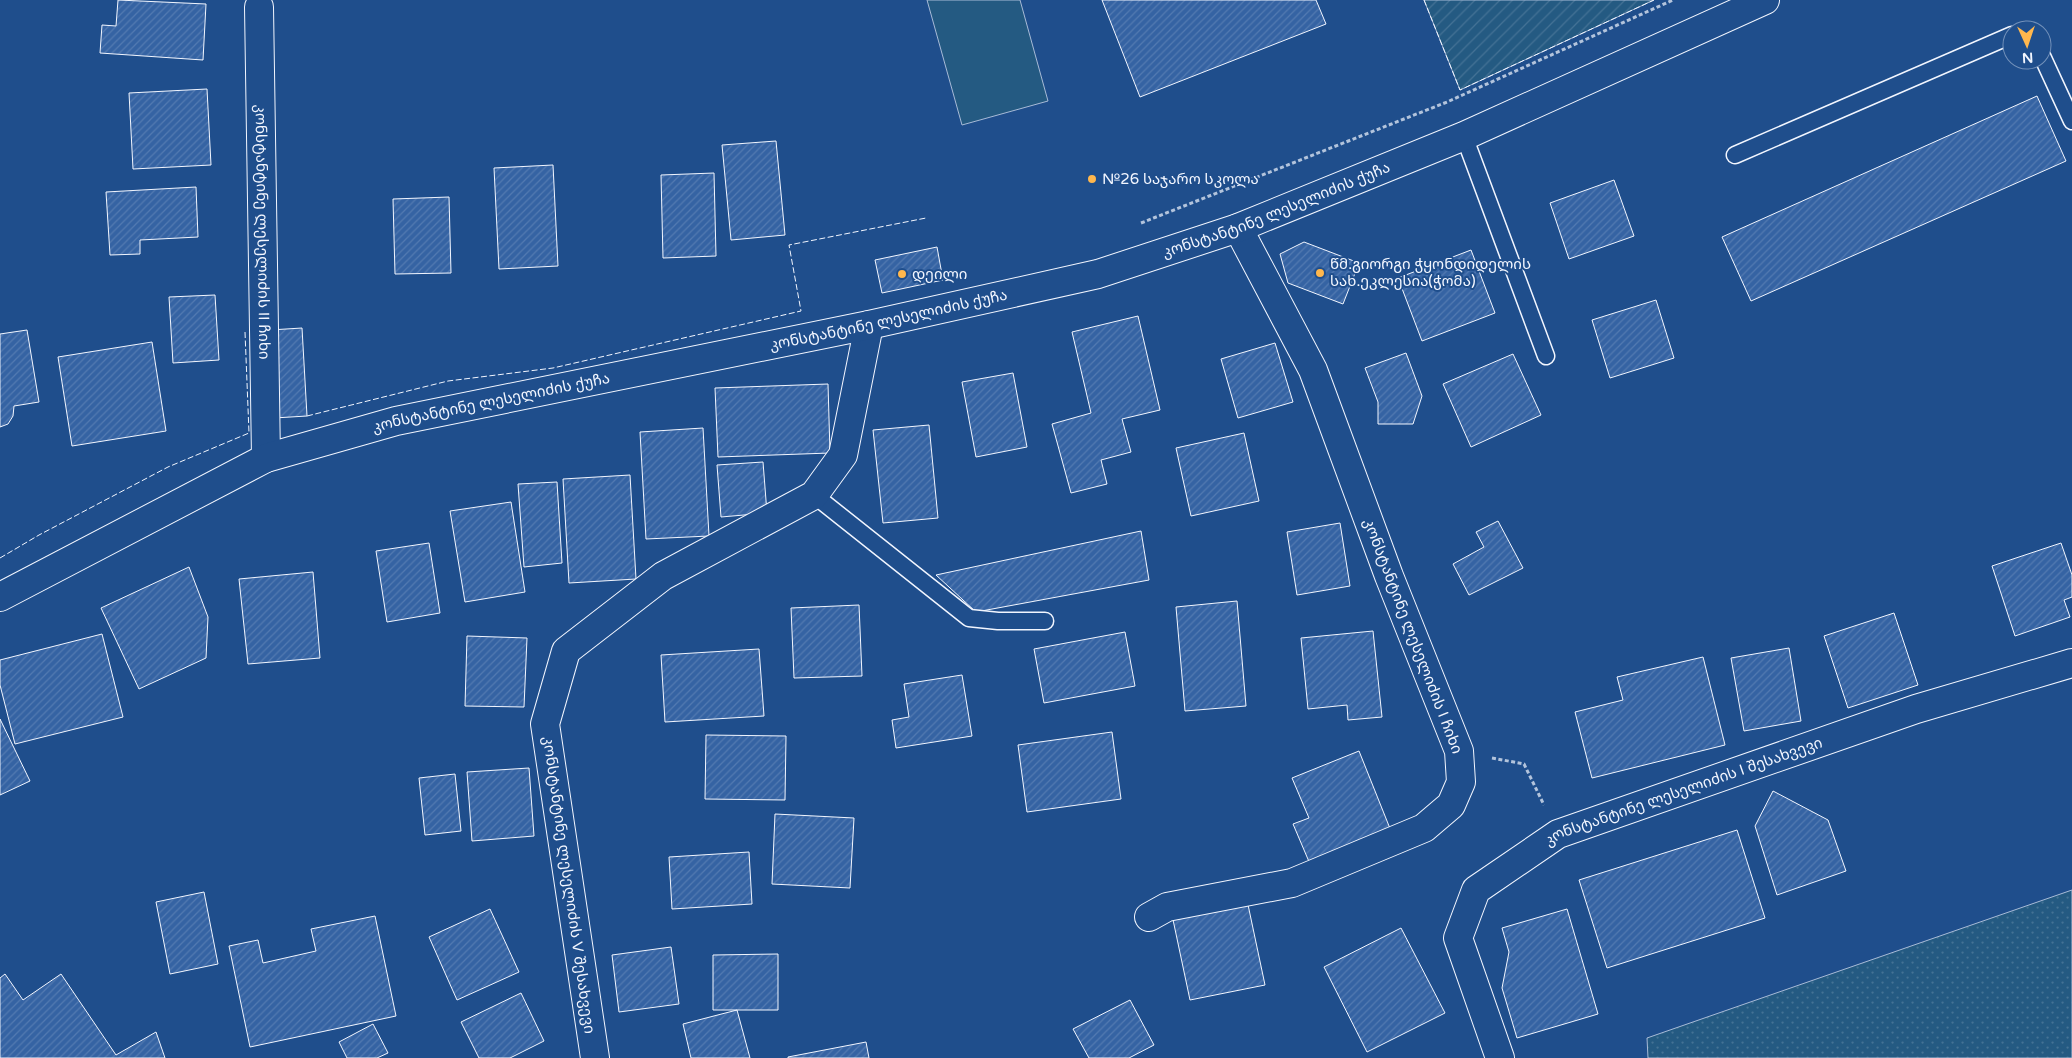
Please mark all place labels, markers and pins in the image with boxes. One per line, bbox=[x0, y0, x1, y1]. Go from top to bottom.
place label: №26 საჯარო სკოლა bbox=[1102, 170, 1259, 188]
marker: №26 საჯარო სკოლა bbox=[1086, 173, 1098, 185]
place label: წმ.გიორგი ჭყონდიდელის სახ.ეკლესია(ჭომა) bbox=[1330, 255, 1531, 290]
place label: დეილი bbox=[912, 265, 967, 283]
marker: წმ.გიორგი ჭყონდიდელის სახ.ეკლესია(ჭომა) bbox=[1314, 267, 1326, 279]
marker: დეილი bbox=[896, 268, 908, 280]

